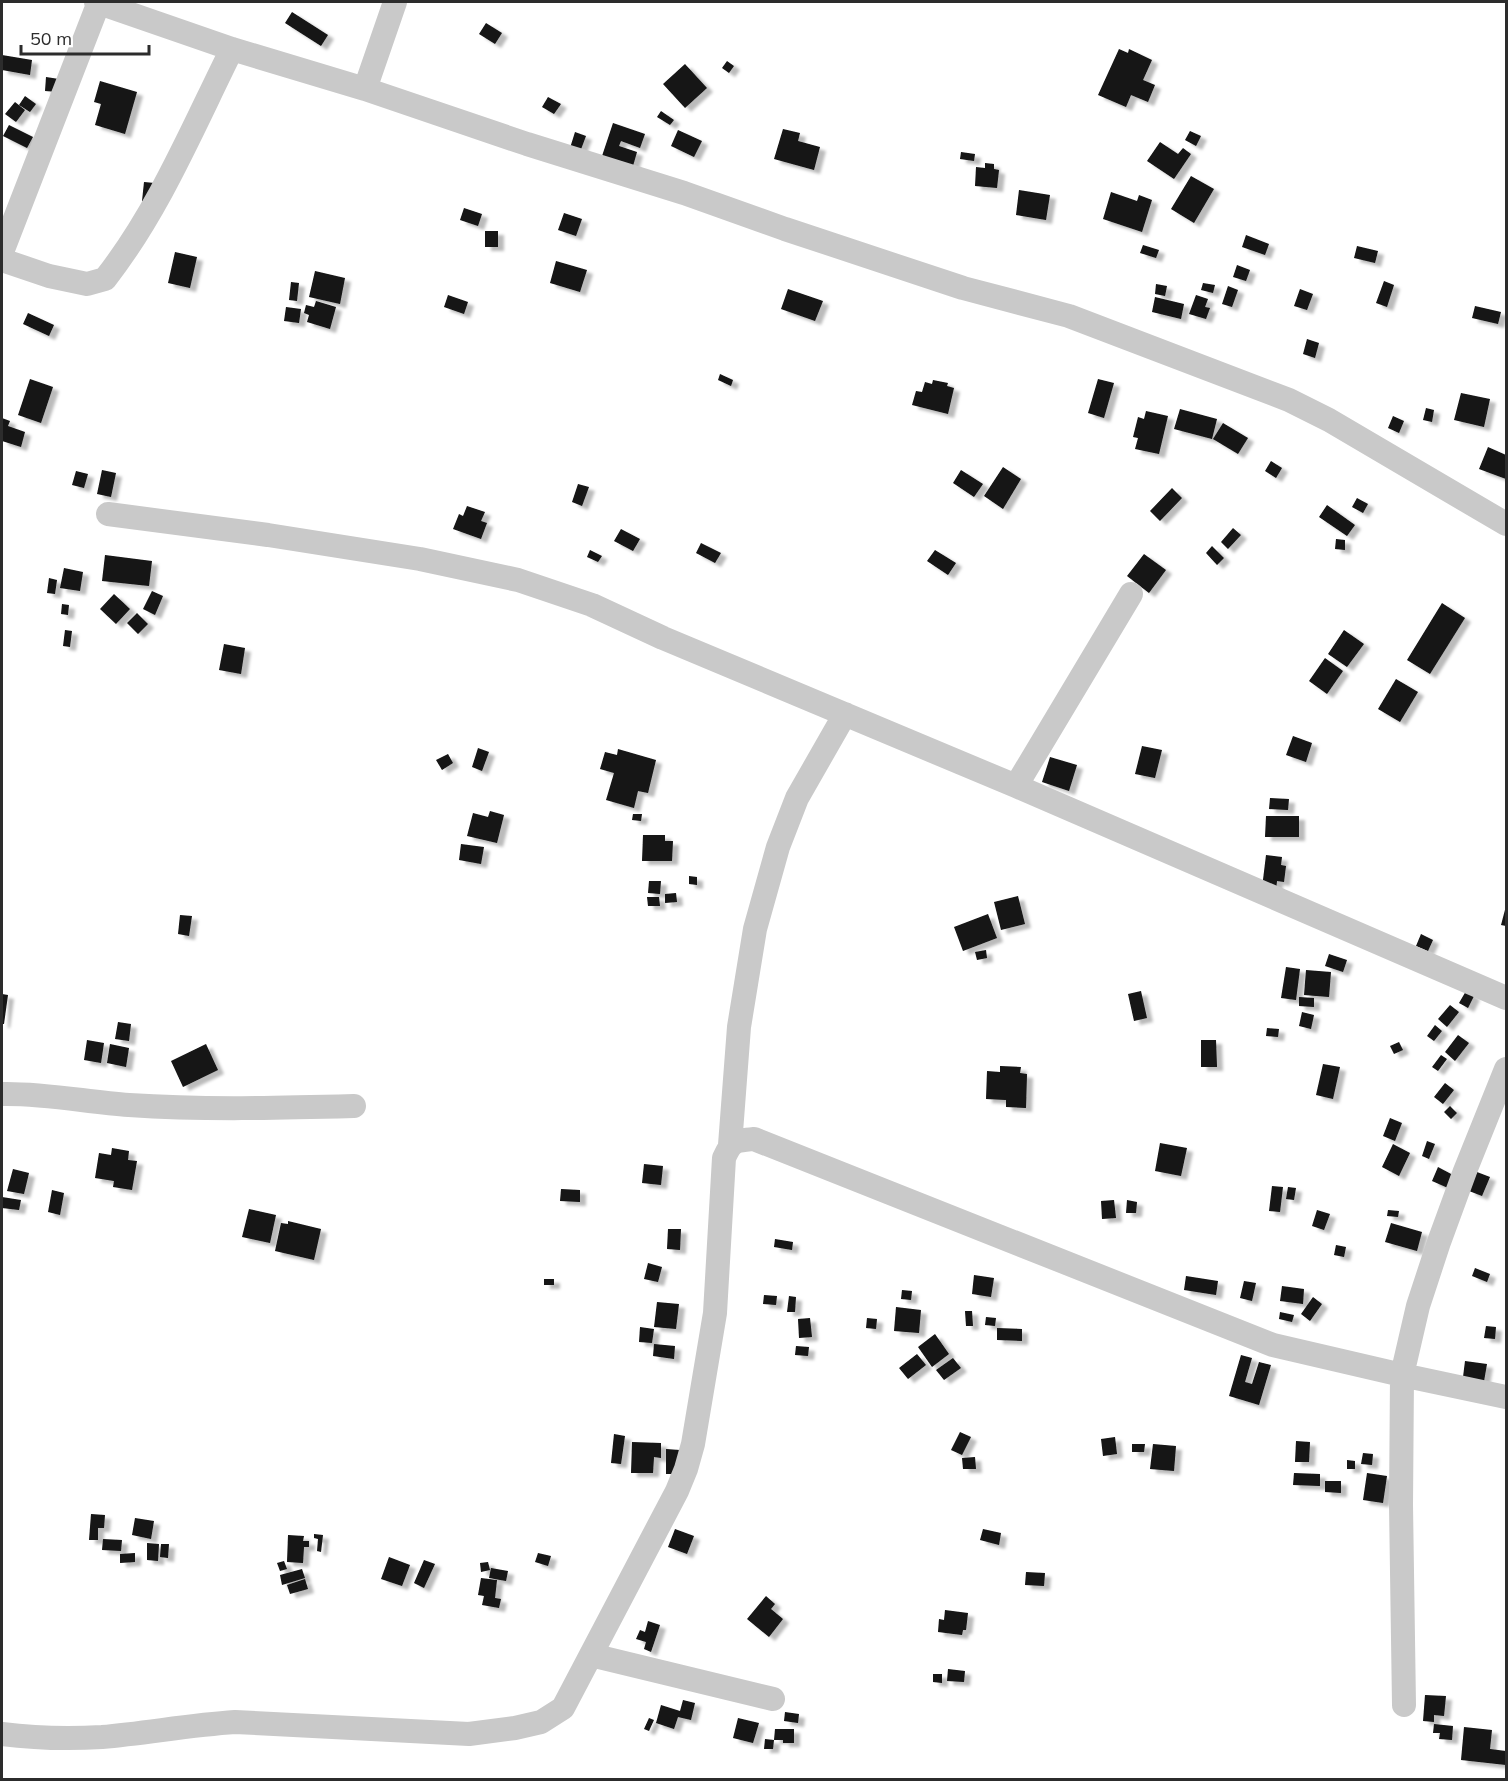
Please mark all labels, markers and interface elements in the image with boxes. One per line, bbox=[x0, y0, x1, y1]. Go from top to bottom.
scale bar bbox=[21, 18, 148, 56]
text: 50 m bbox=[30, 27, 72, 50]

